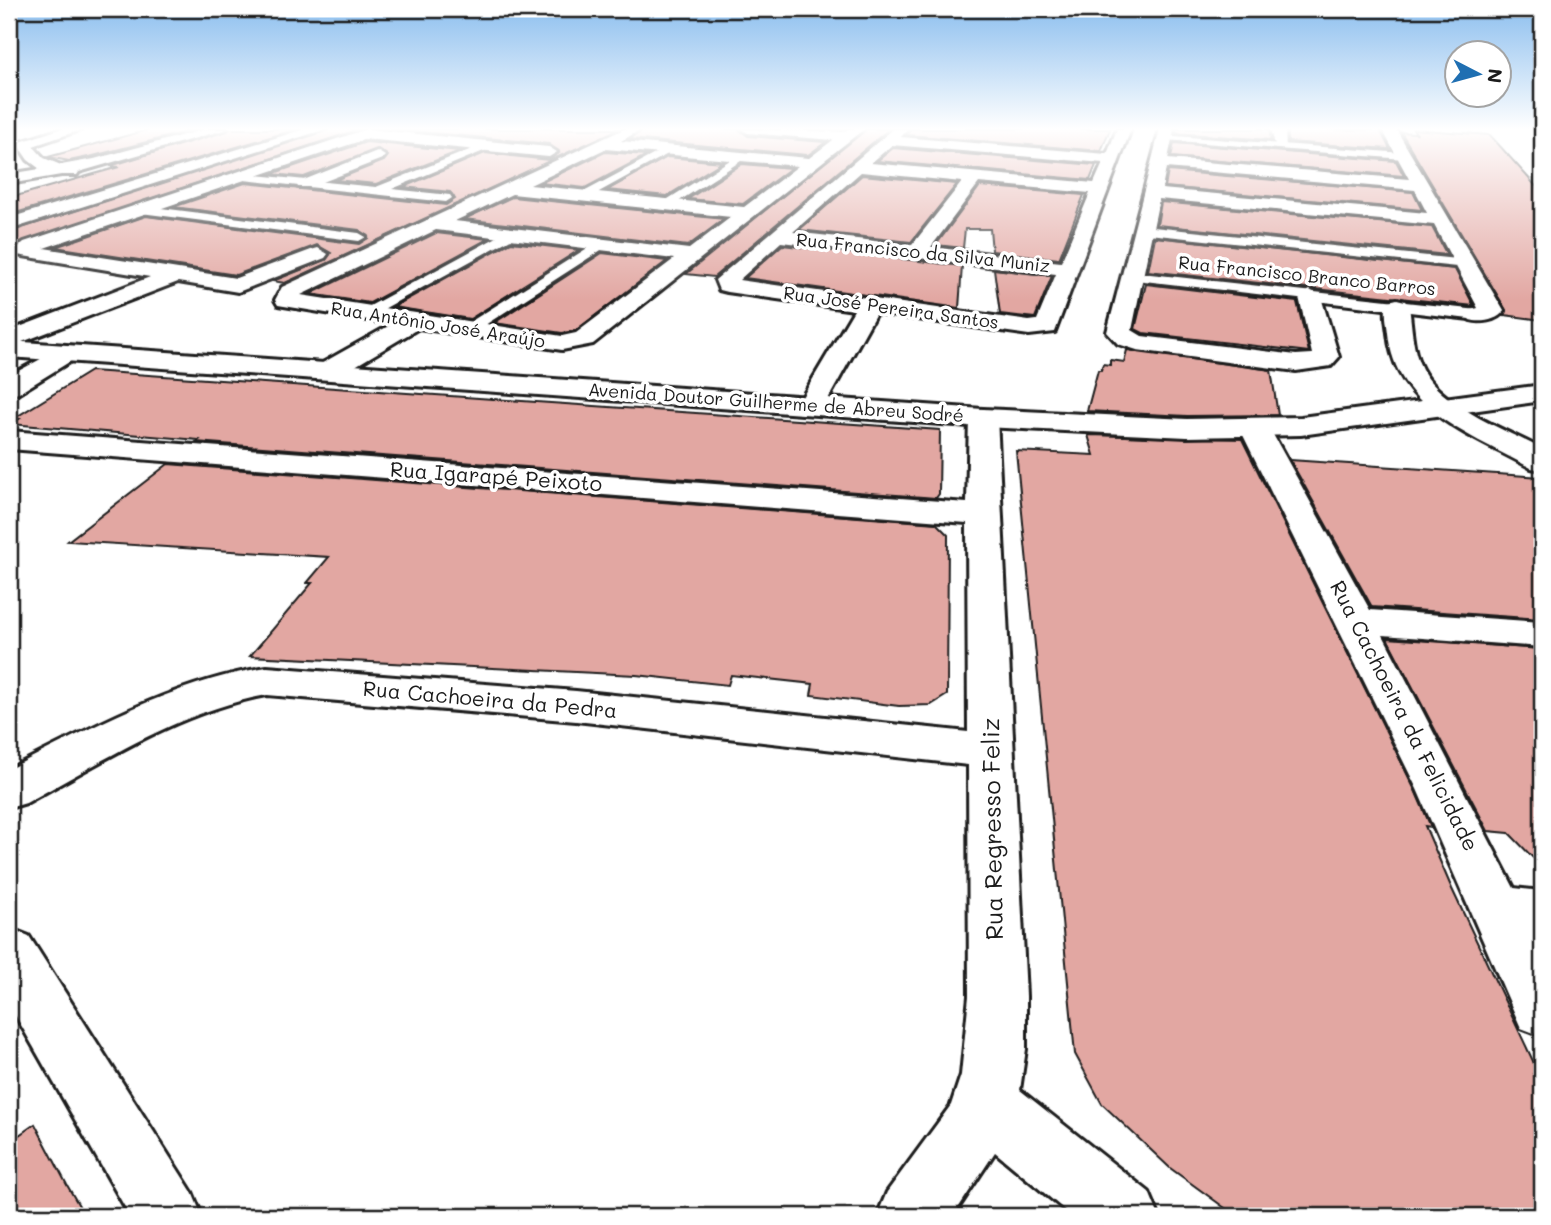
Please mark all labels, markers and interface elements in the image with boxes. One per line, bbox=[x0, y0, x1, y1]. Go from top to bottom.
north arrow bbox=[1442, 38, 1512, 108]
text: N bbox=[1482, 67, 1509, 84]
street label: Rua Francisco da Silva Muniz bbox=[795, 227, 1051, 277]
street label: Rua Francisco Branco Barros bbox=[1177, 250, 1437, 300]
street label: Rua José Pereira Santos bbox=[782, 280, 1000, 334]
street label: Rua Antônio José Araújo bbox=[329, 295, 547, 353]
street label: Avenida Doutor Guilherme de Abreu Sodré bbox=[587, 377, 965, 427]
street label: Rua Igarapé Peixoto bbox=[389, 455, 603, 496]
street label: Rua Cachoeira da Felicidade bbox=[1325, 575, 1486, 855]
street label: Rua Cachoeira da Pedra bbox=[362, 674, 618, 723]
street label: Rua Regresso Feliz bbox=[974, 718, 1009, 940]

